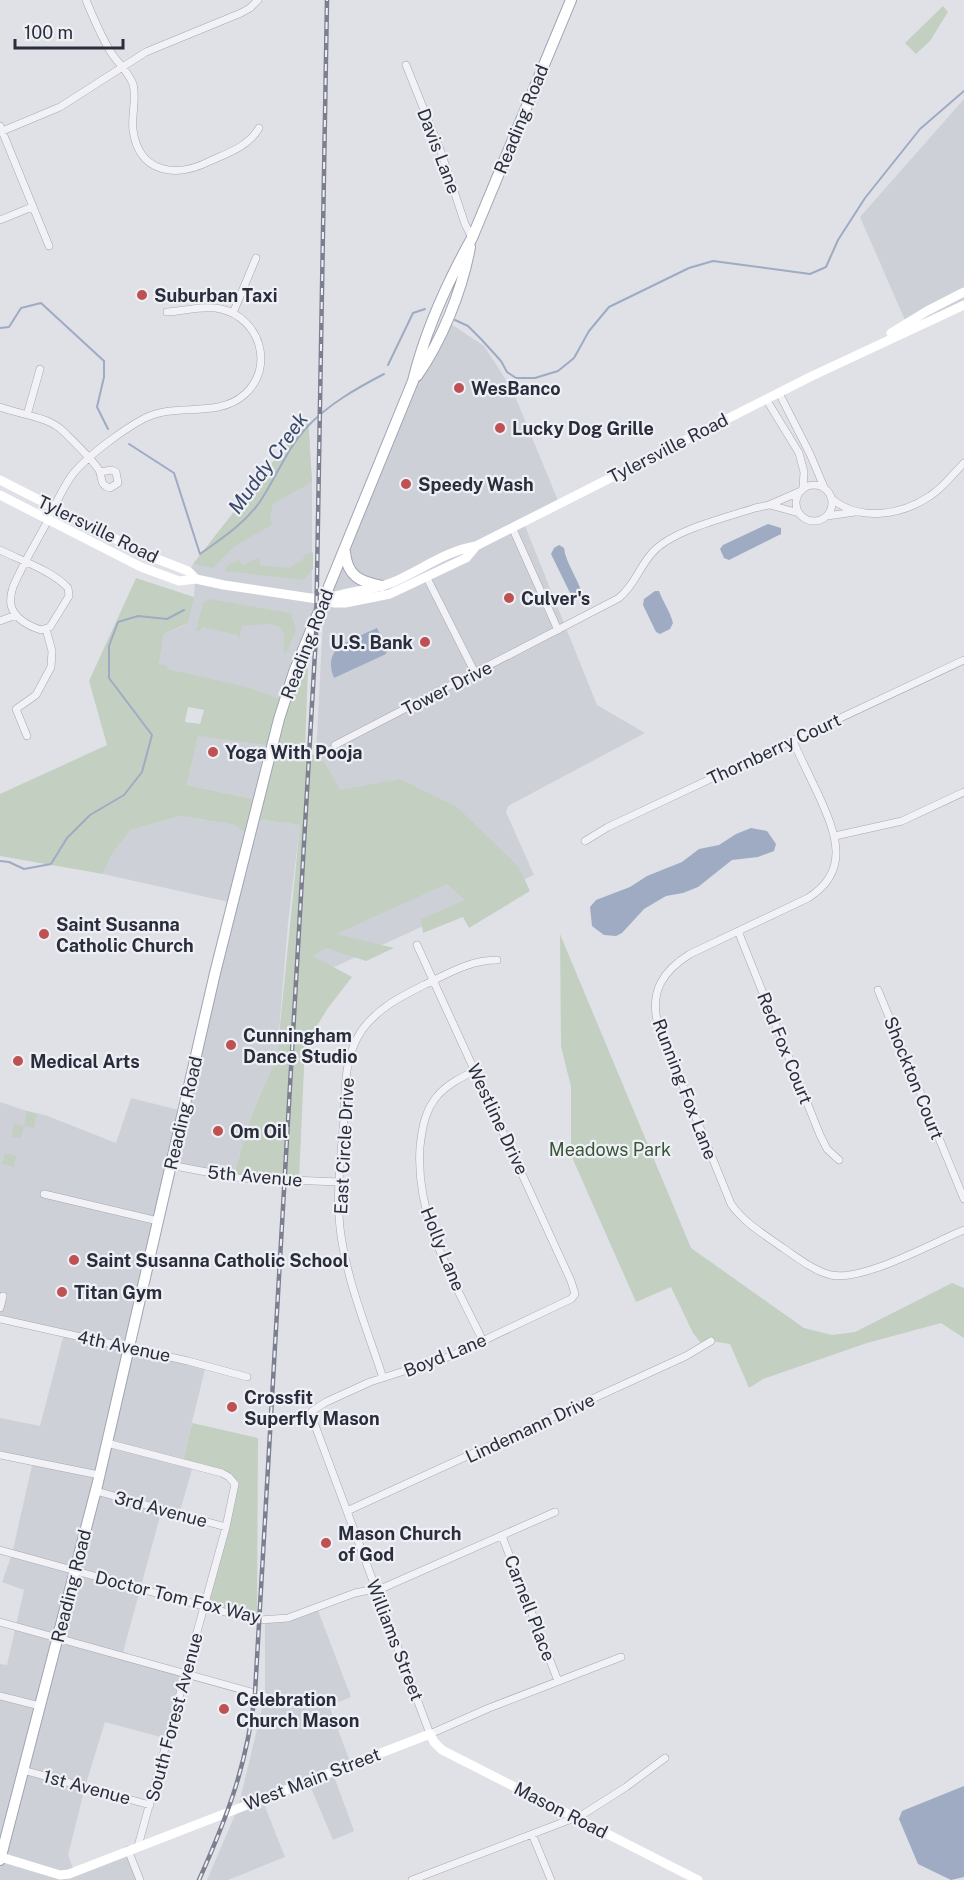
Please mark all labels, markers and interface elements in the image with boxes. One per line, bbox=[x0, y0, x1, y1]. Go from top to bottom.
scale bar bbox=[15, 12, 123, 50]
text: 100 m bbox=[24, 22, 73, 43]
street label: Reading Road bbox=[490, 61, 552, 177]
street label: Davis Lane bbox=[413, 105, 465, 197]
place label: Suburban Taxi bbox=[154, 285, 278, 306]
marker: Suburban Taxi bbox=[135, 288, 149, 302]
place label: WesBanco bbox=[471, 378, 561, 399]
marker: WesBanco bbox=[452, 381, 466, 395]
water label: Muddy Creek bbox=[223, 407, 313, 518]
street label: Tylersville Road bbox=[605, 409, 731, 487]
place label: Lucky Dog Grille bbox=[512, 418, 654, 439]
marker: Lucky Dog Grille bbox=[493, 421, 507, 435]
place label: Speedy Wash bbox=[418, 474, 534, 495]
marker: Speedy Wash bbox=[399, 477, 413, 491]
street label: Tylersville Road bbox=[34, 491, 162, 567]
street label: Reading Road bbox=[276, 586, 338, 702]
place label: Culver's bbox=[521, 588, 590, 609]
marker: Culver's bbox=[502, 591, 516, 605]
place label: U.S. Bank bbox=[331, 632, 414, 653]
marker: U.S. Bank bbox=[418, 635, 432, 649]
street label: Tower Drive bbox=[399, 656, 495, 720]
street label: Thornberry Court bbox=[704, 709, 844, 789]
place label: Yoga With Pooja bbox=[225, 742, 363, 763]
marker: Yoga With Pooja bbox=[206, 745, 220, 759]
place label: Saint Susanna Catholic Church bbox=[56, 914, 194, 956]
marker: Saint Susanna Catholic Church bbox=[37, 927, 51, 941]
street label: Red Fox Court bbox=[753, 989, 817, 1107]
street label: Shockton Court bbox=[880, 1013, 948, 1143]
street label: Running Fox Lane bbox=[648, 1016, 722, 1162]
place label: Cunningham Dance Studio bbox=[243, 1025, 358, 1067]
marker: Cunningham Dance Studio bbox=[224, 1038, 238, 1052]
place label: Medical Arts bbox=[30, 1051, 140, 1072]
marker: Medical Arts bbox=[11, 1054, 25, 1068]
street label: Reading Road bbox=[160, 1054, 206, 1172]
street label: Westline Drive bbox=[463, 1060, 533, 1178]
street label: East Circle Drive bbox=[330, 1077, 358, 1215]
place label: Om Oil bbox=[230, 1121, 288, 1142]
marker: Om Oil bbox=[211, 1124, 225, 1138]
park label: Meadows Park bbox=[549, 1139, 671, 1160]
street label: 5th Avenue bbox=[207, 1161, 303, 1191]
street label: Holly Lane bbox=[417, 1204, 469, 1294]
place label: Saint Susanna Catholic School bbox=[86, 1250, 349, 1271]
marker: Saint Susanna Catholic School bbox=[67, 1253, 81, 1267]
place label: Titan Gym bbox=[74, 1282, 162, 1303]
marker: Titan Gym bbox=[55, 1285, 69, 1299]
street label: 4th Avenue bbox=[75, 1326, 173, 1366]
street label: Boyd Lane bbox=[401, 1329, 489, 1381]
place label: Crossfit Superfly Mason bbox=[244, 1387, 380, 1429]
street label: Lindemann Drive bbox=[462, 1389, 598, 1467]
marker: Crossfit Superfly Mason bbox=[225, 1400, 239, 1414]
street label: 3rd Avenue bbox=[112, 1487, 210, 1531]
place label: Mason Church of God bbox=[338, 1523, 461, 1565]
street label: Reading Road bbox=[47, 1527, 95, 1645]
marker: Mason Church of God bbox=[319, 1536, 333, 1550]
street label: Carnell Place bbox=[500, 1552, 560, 1664]
street label: Doctor Tom Fox Way bbox=[93, 1566, 263, 1628]
street label: Williams Street bbox=[362, 1576, 428, 1704]
street label: South Forest Avenue bbox=[141, 1630, 207, 1804]
place label: Celebration Church Mason bbox=[236, 1689, 359, 1731]
marker: Celebration Church Mason bbox=[217, 1702, 231, 1716]
street label: West Main Street bbox=[241, 1743, 383, 1815]
street label: 1st Avenue bbox=[41, 1765, 133, 1809]
street label: Mason Road bbox=[511, 1777, 611, 1843]

